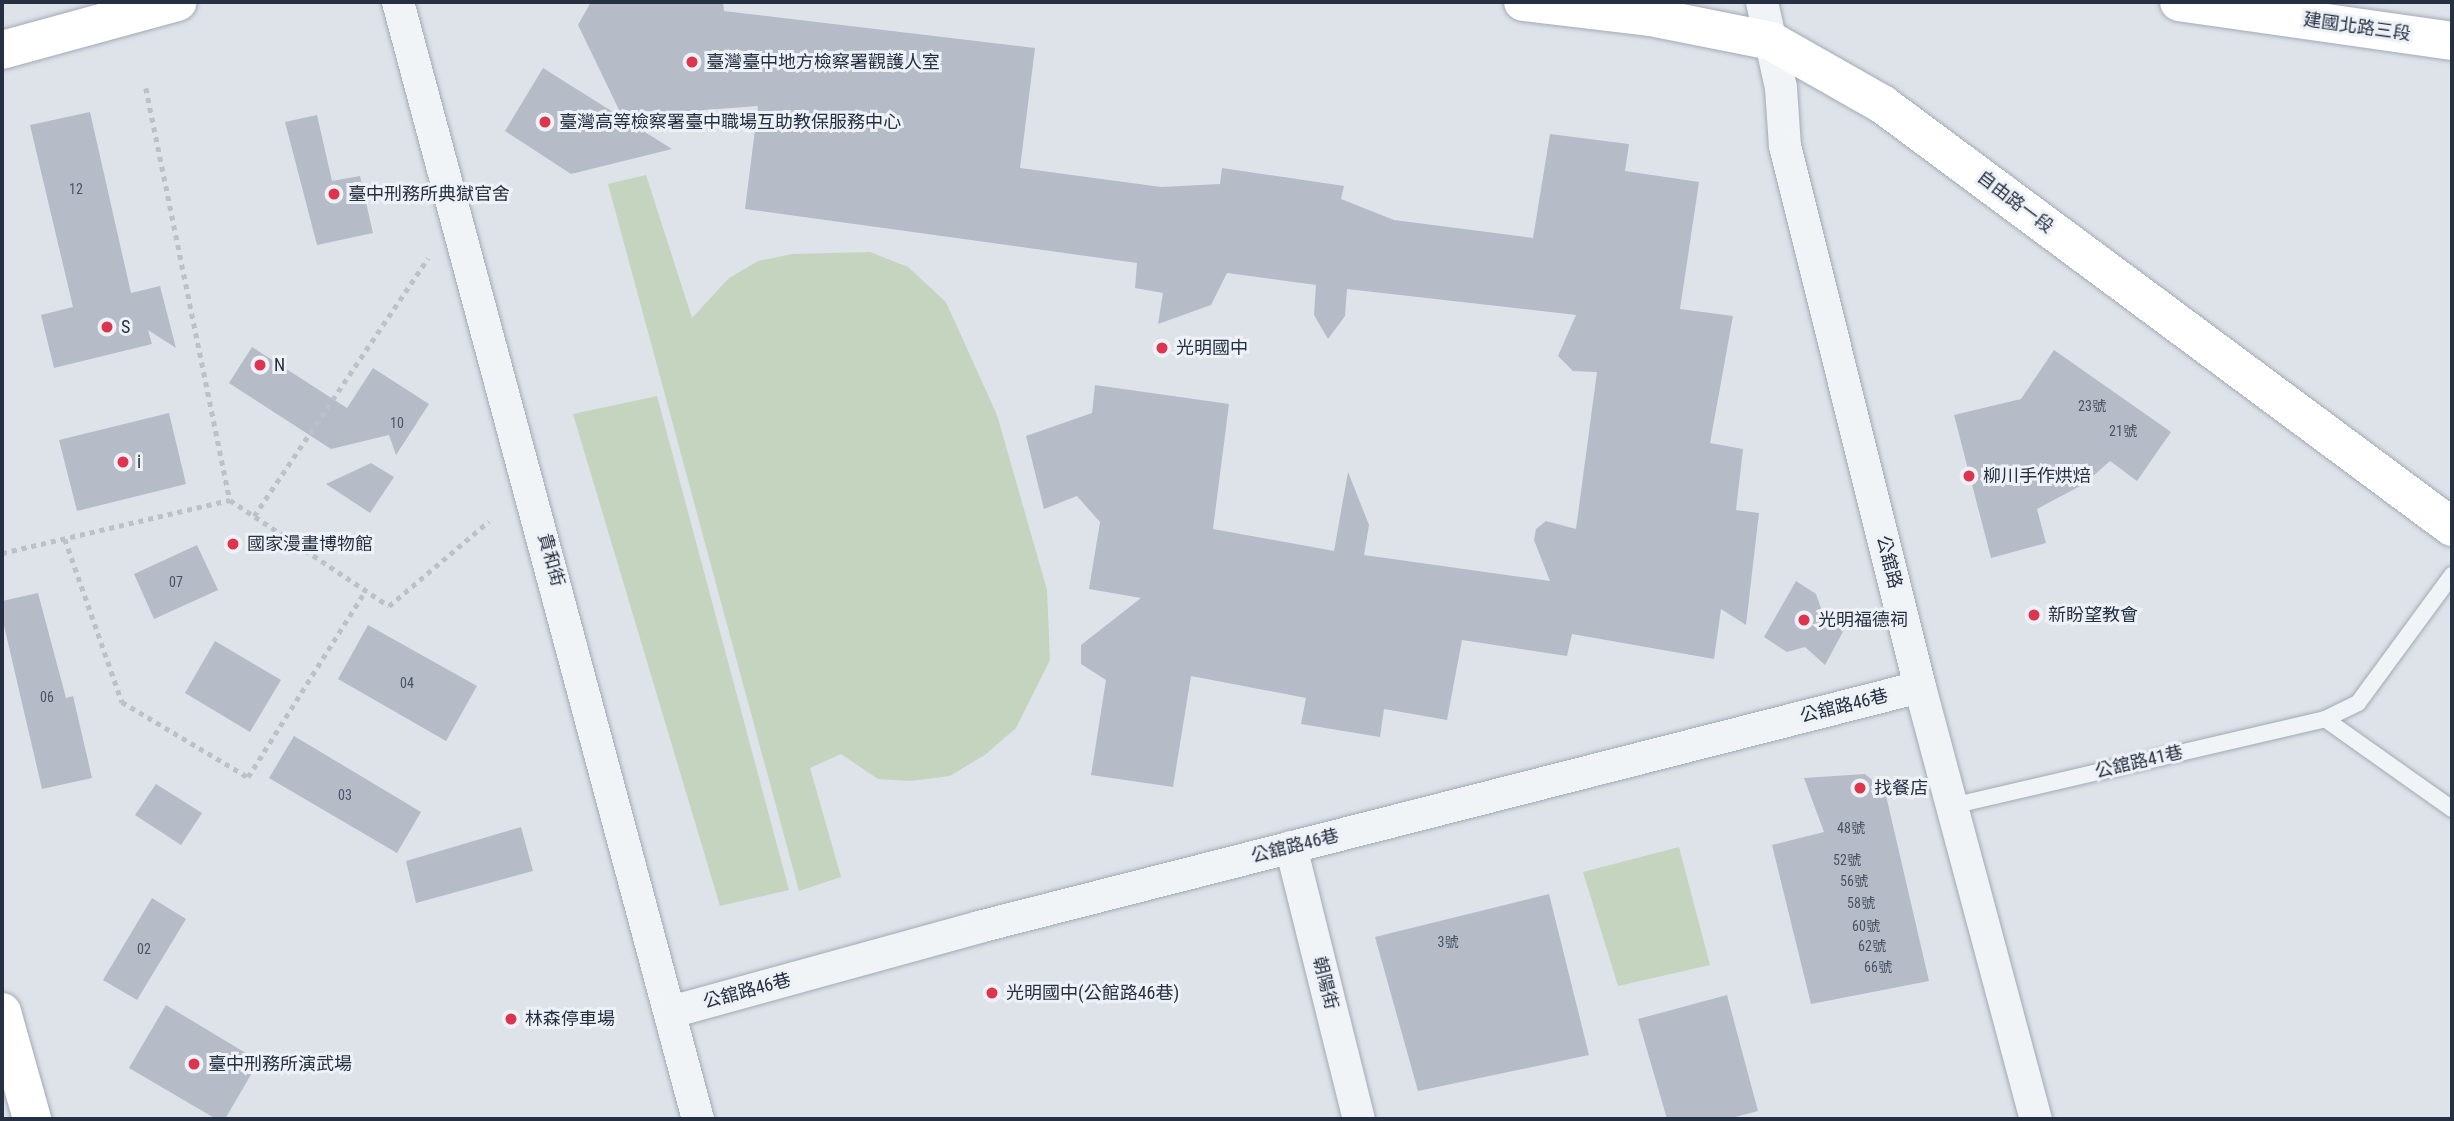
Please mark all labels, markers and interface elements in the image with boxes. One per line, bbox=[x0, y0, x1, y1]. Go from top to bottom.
street label: 建國北路三段 bbox=[2302, 9, 2412, 45]
place label: 臺灣臺中地方檢察署觀護人室 bbox=[706, 51, 940, 73]
marker: 臺灣臺中地方檢察署觀護人室 bbox=[684, 54, 700, 70]
place label: 臺灣高等檢察署臺中職場互助教保服務中心 bbox=[559, 111, 901, 133]
marker: 臺灣高等檢察署臺中職場互助教保服務中心 bbox=[537, 114, 553, 130]
street label: 自由路一段 bbox=[1973, 166, 2057, 238]
house number: 12 bbox=[69, 181, 83, 197]
place label: 臺中刑務所典獄官舍 bbox=[348, 183, 510, 205]
marker: 臺中刑務所典獄官舍 bbox=[326, 186, 342, 202]
place label: S bbox=[121, 316, 130, 338]
marker: S bbox=[99, 319, 115, 335]
place label: 光明國中 bbox=[1176, 337, 1248, 359]
marker: 光明國中 bbox=[1154, 340, 1170, 356]
place label: N bbox=[274, 354, 285, 376]
marker: N bbox=[252, 357, 268, 373]
house number: 23號 bbox=[2078, 398, 2106, 414]
house number: 10 bbox=[390, 415, 404, 431]
house number: 21號 bbox=[2109, 423, 2137, 439]
place label: i bbox=[137, 451, 141, 473]
marker: i bbox=[115, 454, 131, 470]
place label: 柳川手作烘焙 bbox=[1983, 465, 2091, 487]
marker: 柳川手作烘焙 bbox=[1961, 468, 1977, 484]
street label: 貴和街 bbox=[534, 531, 568, 589]
place label: 國家漫畫博物館 bbox=[247, 533, 373, 555]
street label: 公舘路 bbox=[1872, 533, 1906, 591]
marker: 國家漫畫博物館 bbox=[225, 536, 241, 552]
house number: 07 bbox=[169, 574, 183, 590]
place label: 新盼望教會 bbox=[2048, 604, 2138, 626]
marker: 新盼望教會 bbox=[2026, 607, 2042, 623]
place label: 光明福德祠 bbox=[1818, 609, 1908, 631]
marker: 光明福德祠 bbox=[1796, 612, 1812, 628]
house number: 04 bbox=[400, 675, 414, 691]
street label: 公舘路46巷 bbox=[1798, 685, 1890, 727]
house number: 06 bbox=[40, 689, 54, 705]
street label: 公舘路41巷 bbox=[2093, 741, 2185, 783]
place label: 找餐店 bbox=[1874, 777, 1928, 799]
marker: 找餐店 bbox=[1852, 780, 1868, 796]
house number: 03 bbox=[338, 787, 352, 803]
house number: 48號 bbox=[1837, 820, 1865, 836]
street label: 公舘路46巷 bbox=[1249, 825, 1341, 867]
house number: 52號 bbox=[1833, 852, 1861, 868]
house number: 56號 bbox=[1840, 873, 1868, 889]
house number: 58號 bbox=[1847, 895, 1875, 911]
house number: 60號 bbox=[1852, 918, 1880, 934]
house number: 3號 bbox=[1438, 934, 1458, 950]
house number: 62號 bbox=[1858, 938, 1886, 954]
house number: 02 bbox=[137, 941, 151, 957]
street label: 朝陽街 bbox=[1308, 954, 1342, 1012]
house number: 66號 bbox=[1864, 959, 1892, 975]
street label: 公舘路46巷 bbox=[701, 969, 793, 1013]
place label: 光明國中(公館路46巷) bbox=[1006, 982, 1179, 1004]
marker: 光明國中(公館路46巷) bbox=[984, 985, 1000, 1001]
place label: 林森停車場 bbox=[525, 1008, 615, 1030]
marker: 林森停車場 bbox=[503, 1011, 519, 1027]
place label: 臺中刑務所演武場 bbox=[208, 1053, 352, 1075]
marker: 臺中刑務所演武場 bbox=[186, 1056, 202, 1072]

